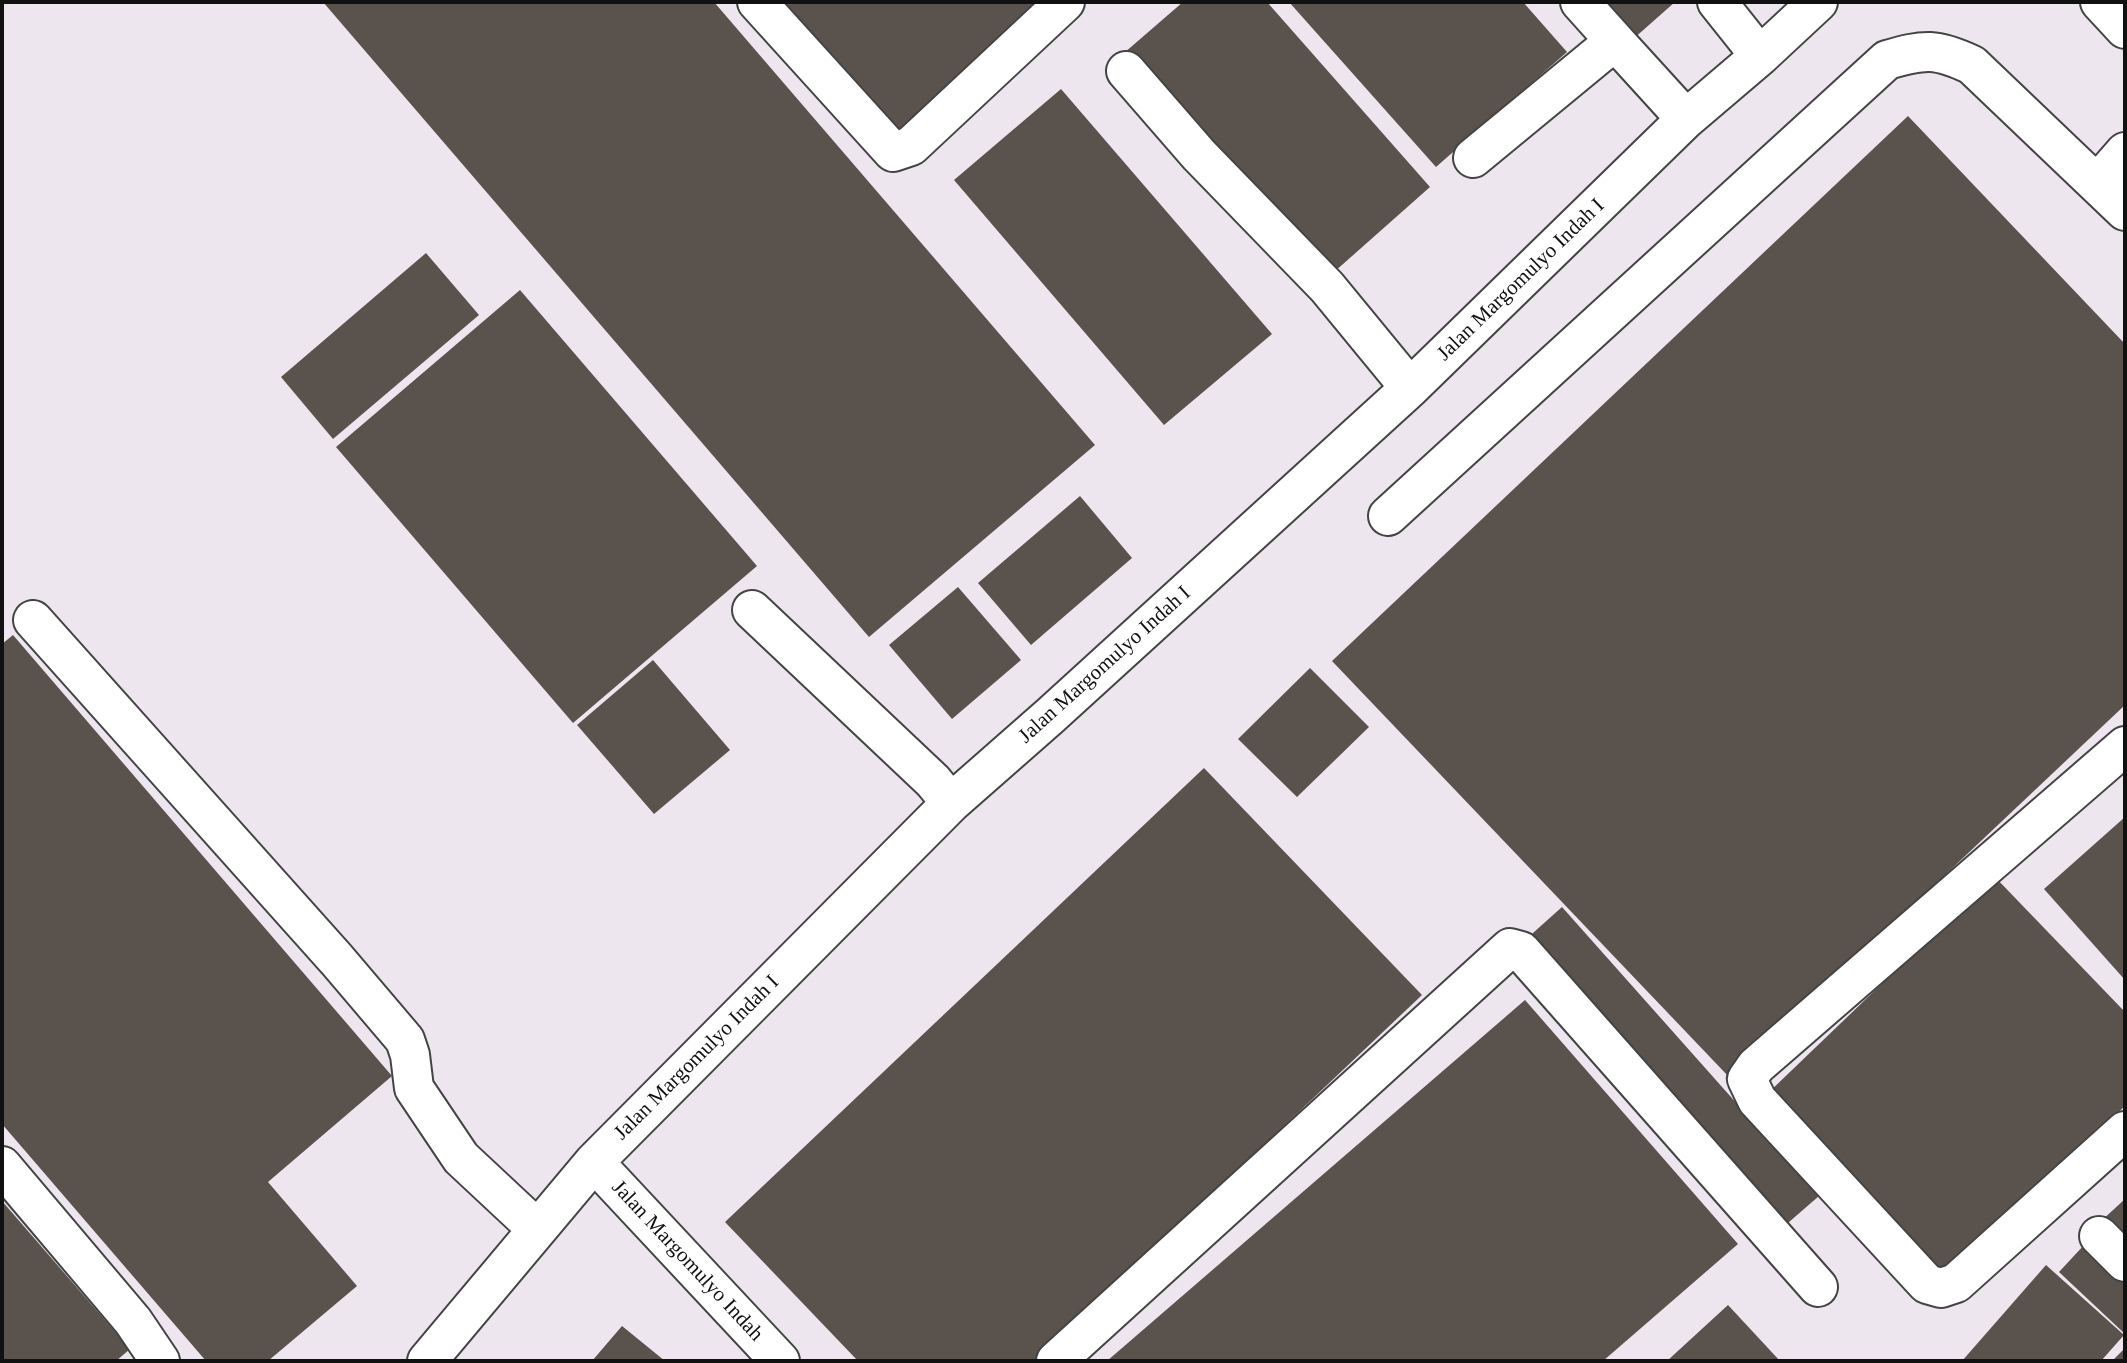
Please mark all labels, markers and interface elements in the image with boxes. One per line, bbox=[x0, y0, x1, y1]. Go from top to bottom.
street label: Jalan Margomulyo Indah I bbox=[1432, 193, 1610, 367]
street label: Jalan Margomulyo Indah I bbox=[1014, 581, 1196, 749]
street label: Jalan Margomulyo Indah I bbox=[609, 970, 785, 1146]
street label: Jalan Margomulyo Indah bbox=[606, 1175, 768, 1347]

